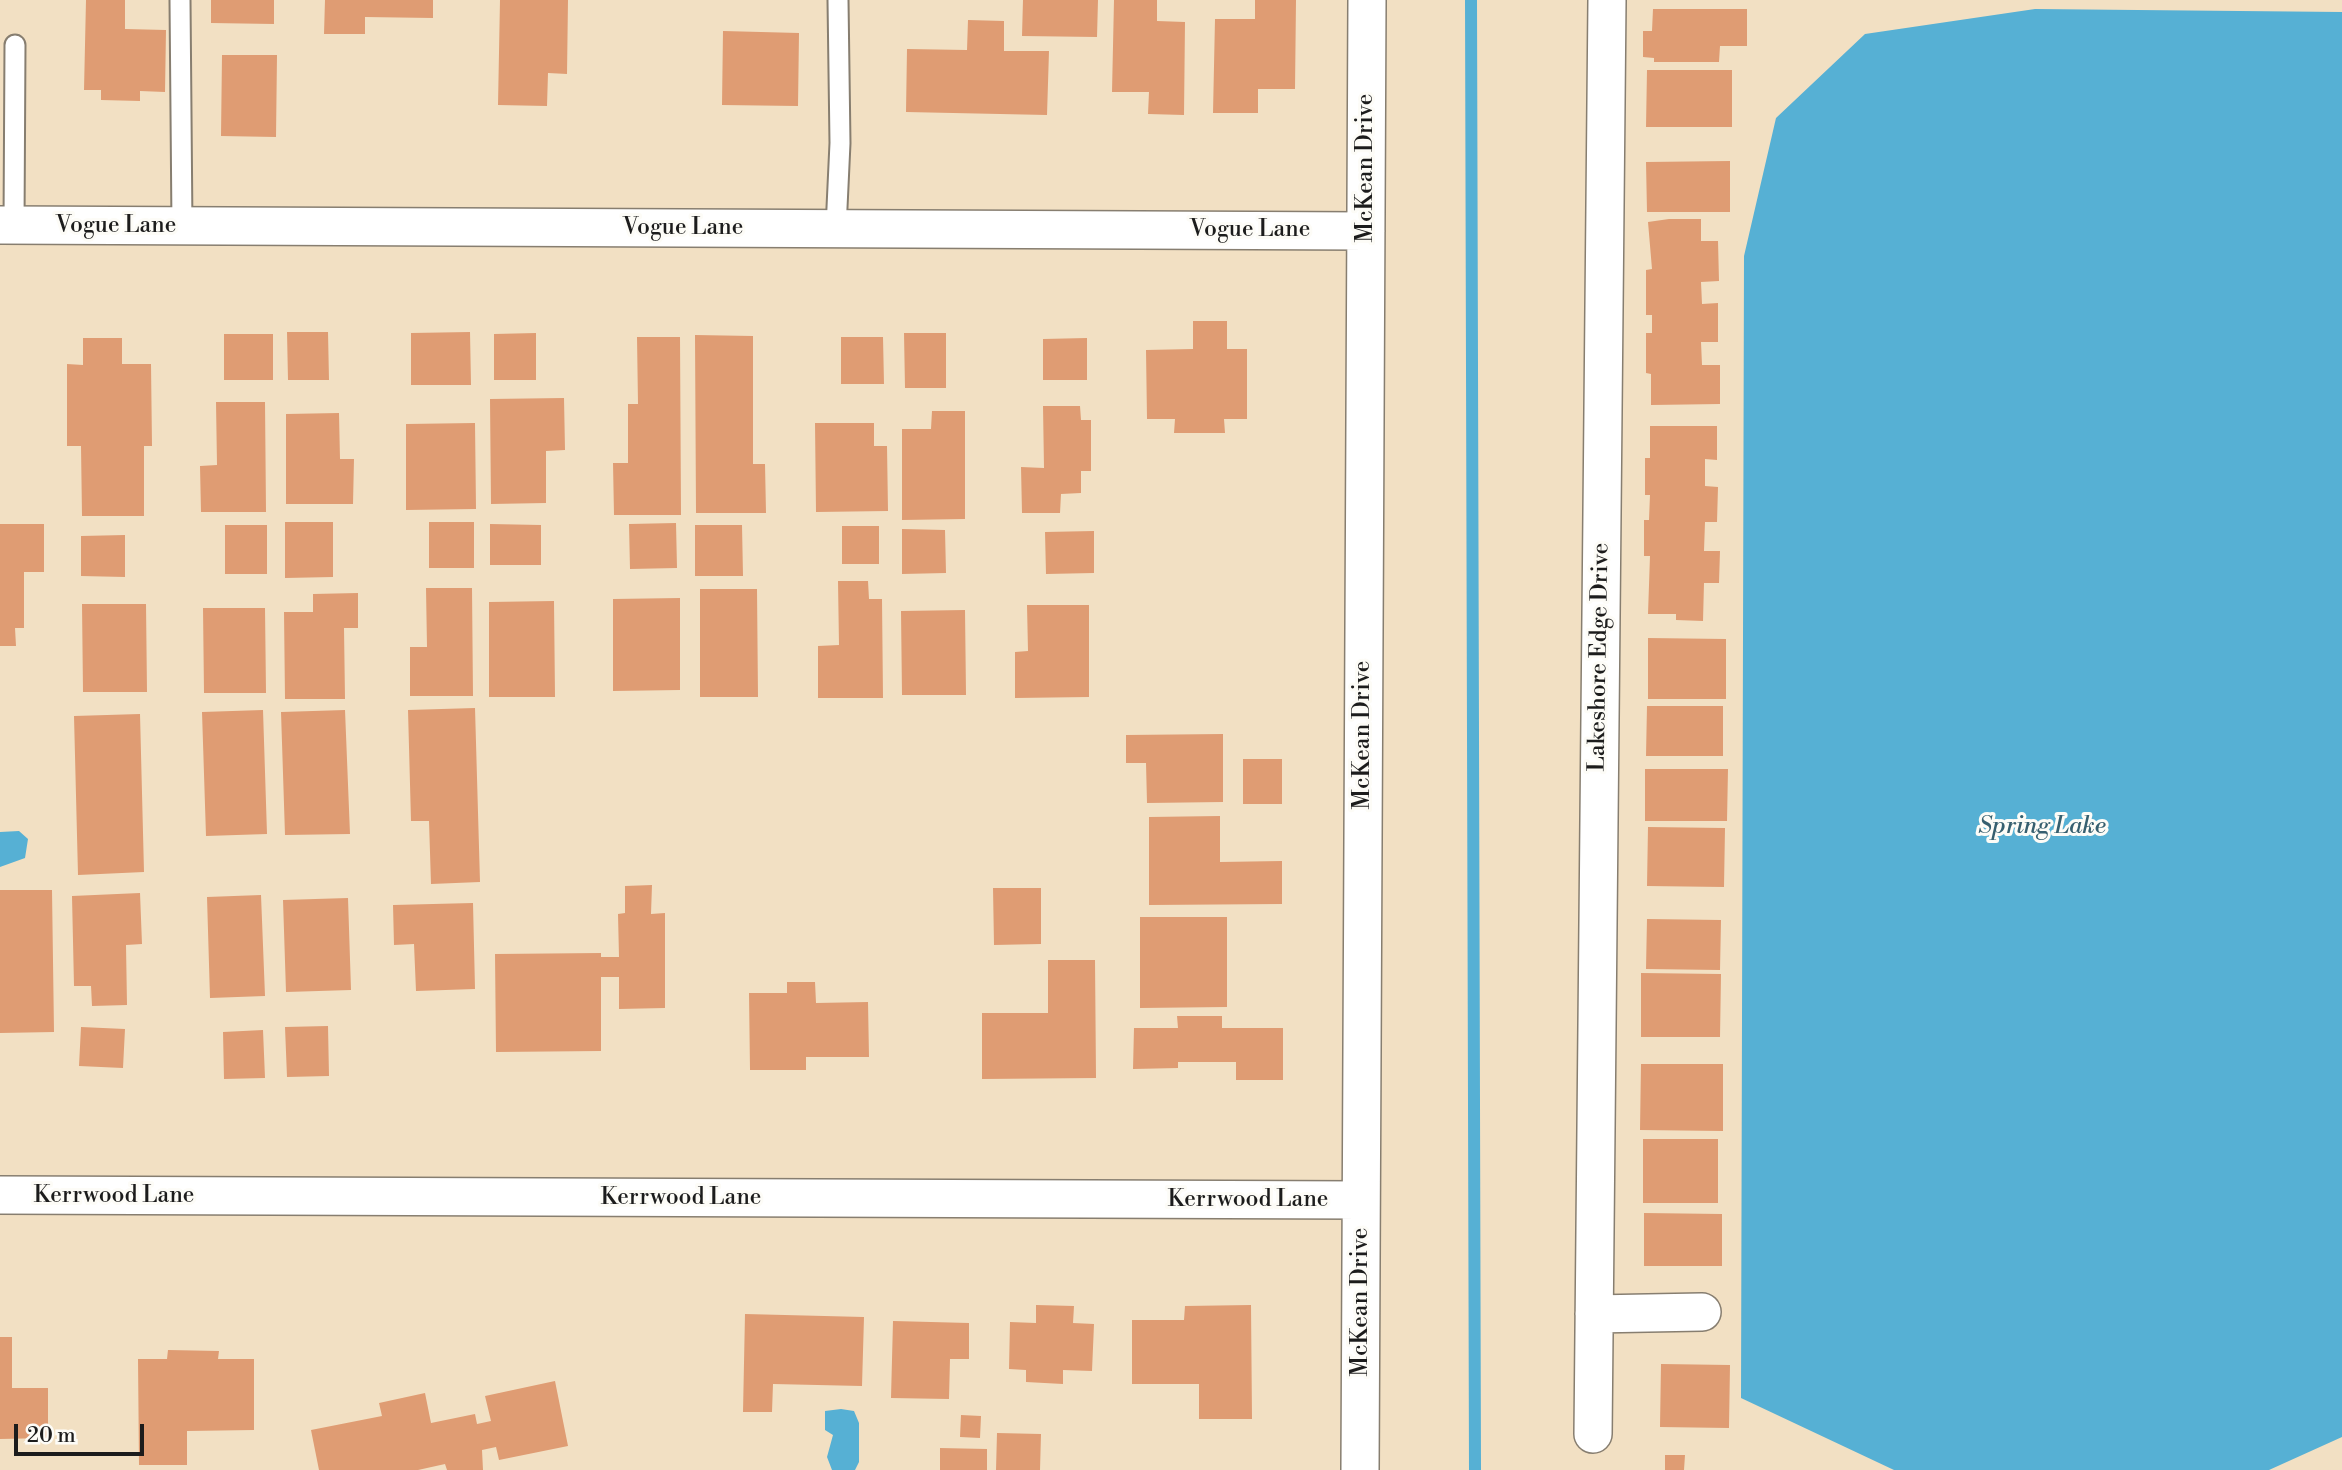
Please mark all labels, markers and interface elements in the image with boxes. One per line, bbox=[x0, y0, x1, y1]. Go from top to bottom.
street label: McKean Drive bbox=[1352, 94, 1380, 242]
street label: Vogue Lane bbox=[56, 212, 176, 240]
street label: Vogue Lane bbox=[623, 214, 743, 242]
street label: Vogue Lane bbox=[1190, 216, 1310, 244]
street label: Lakeshore Edge Drive bbox=[1584, 542, 1616, 772]
street label: McKean Drive bbox=[1349, 661, 1377, 809]
water label: Spring Lake bbox=[1978, 813, 2106, 841]
street label: Kerrwood Lane bbox=[34, 1182, 194, 1210]
street label: Kerrwood Lane bbox=[601, 1184, 761, 1212]
street label: Kerrwood Lane bbox=[1168, 1186, 1328, 1214]
street label: McKean Drive bbox=[1347, 1228, 1375, 1376]
scale bar bbox=[18, 1410, 147, 1454]
text: 20 m bbox=[27, 1423, 76, 1449]

